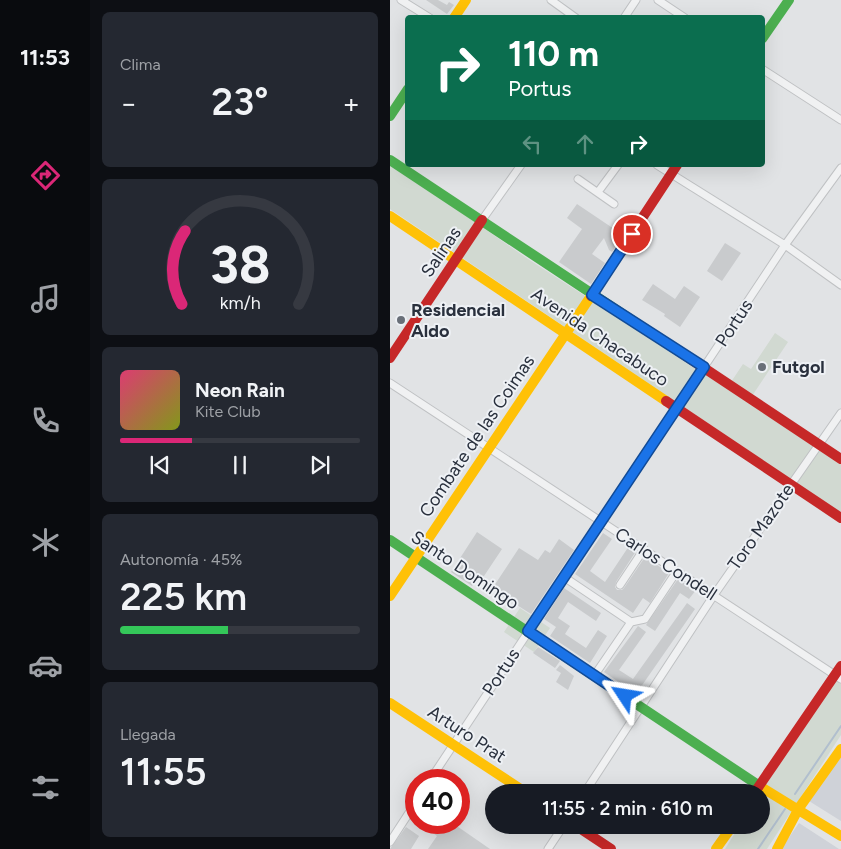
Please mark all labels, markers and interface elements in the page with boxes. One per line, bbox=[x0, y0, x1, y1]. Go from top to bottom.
text: 110 m bbox=[508, 33, 599, 75]
icon: right bbox=[425, 35, 490, 100]
text: 11:53 bbox=[20, 44, 70, 71]
text: Clima bbox=[120, 55, 161, 74]
text: Portus bbox=[508, 75, 572, 102]
text: 23° bbox=[212, 79, 268, 125]
text: − bbox=[120, 86, 137, 120]
text: + bbox=[343, 86, 360, 120]
icon: left bbox=[518, 130, 546, 158]
icon: ahead bbox=[571, 130, 599, 158]
icon: right bbox=[624, 130, 652, 158]
icon: directions bbox=[28, 158, 63, 193]
pin bbox=[611, 213, 653, 255]
icon: arrive bbox=[618, 220, 646, 248]
street label: Salinas bbox=[416, 223, 466, 281]
text: 38 bbox=[210, 234, 270, 296]
icon: music bbox=[28, 281, 63, 316]
street label: Avenida Chacabuco bbox=[527, 283, 673, 391]
text: km/h bbox=[220, 292, 260, 313]
street label: Portus bbox=[711, 295, 757, 351]
place label: Residencial Aldo bbox=[411, 299, 505, 342]
marker: Residencial Aldo bbox=[395, 314, 407, 326]
street label: Combate de las Coimas bbox=[415, 351, 539, 521]
place label: Futgol bbox=[772, 356, 825, 378]
marker: Futgol bbox=[756, 361, 768, 373]
text: Neon Rain bbox=[195, 379, 285, 402]
text: Kite Club bbox=[195, 402, 261, 421]
icon: phone bbox=[28, 403, 63, 438]
icon: previous bbox=[146, 451, 174, 479]
icon: pause bbox=[226, 451, 254, 479]
icon: next bbox=[306, 451, 334, 479]
street label: Toro Mazote bbox=[723, 479, 799, 574]
street label: Carlos Condell bbox=[611, 523, 721, 605]
icon: climate bbox=[28, 525, 63, 560]
street label: Santo Domingo bbox=[407, 526, 523, 614]
text: Autonomía · 45% bbox=[120, 550, 242, 569]
text: 225 km bbox=[120, 574, 247, 620]
street label: Portus bbox=[478, 644, 524, 700]
icon: car bbox=[28, 648, 63, 683]
position arrow bbox=[598, 669, 650, 721]
street label: Arturo Prat bbox=[424, 701, 510, 767]
text: Llegada bbox=[120, 725, 176, 744]
text: 11:55 bbox=[120, 749, 207, 795]
speed limit sign: 40 bbox=[405, 769, 470, 834]
icon: filters bbox=[28, 770, 63, 805]
text: 11:55 · 2 min · 610 m bbox=[542, 797, 713, 820]

